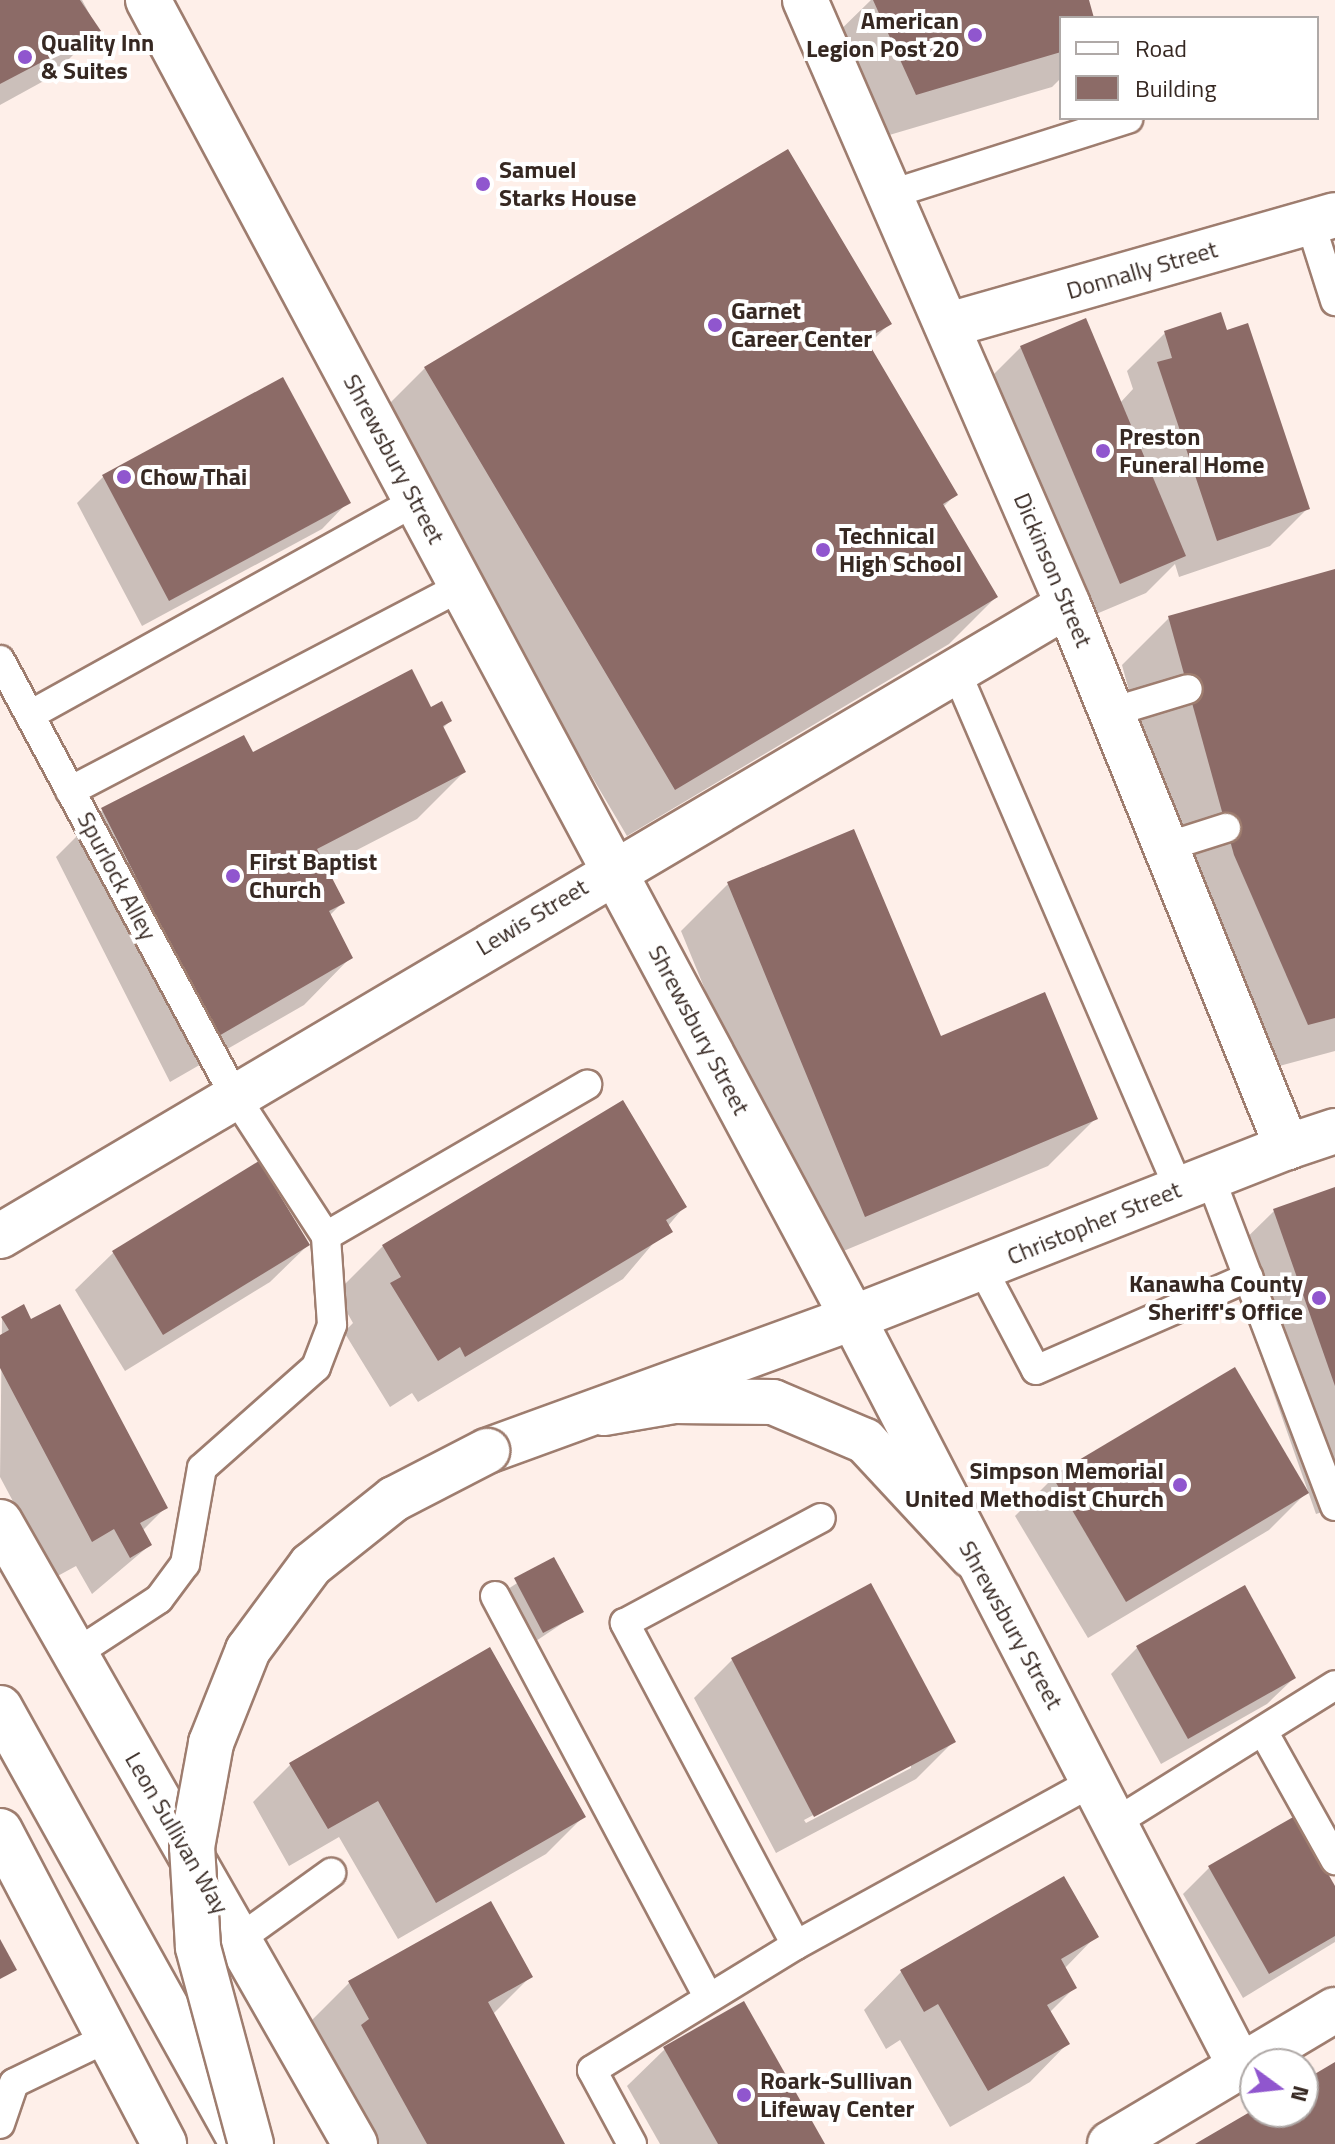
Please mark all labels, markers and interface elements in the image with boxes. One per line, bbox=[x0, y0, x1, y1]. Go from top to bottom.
place label: American Legion Post 20 bbox=[806, 7, 959, 63]
legend bbox=[1059, 16, 1319, 120]
marker: American Legion Post 20 bbox=[966, 26, 984, 44]
place label: Quality Inn & Suites bbox=[41, 29, 154, 85]
text: Road bbox=[1135, 30, 1187, 66]
marker: Quality Inn & Suites bbox=[16, 48, 34, 66]
text: Building bbox=[1135, 70, 1217, 106]
place label: Samuel Starks House bbox=[499, 156, 637, 212]
marker: Samuel Starks House bbox=[474, 175, 492, 193]
street label: Donnally Street bbox=[1063, 235, 1221, 305]
place label: Garnet Career Center bbox=[731, 297, 872, 353]
marker: Garnet Career Center bbox=[706, 316, 724, 334]
street label: Shrewsbury Street bbox=[337, 369, 451, 549]
place label: Preston Funeral Home bbox=[1119, 423, 1264, 479]
marker: Preston Funeral Home bbox=[1094, 442, 1112, 460]
place label: Chow Thai bbox=[140, 463, 247, 491]
marker: Chow Thai bbox=[115, 468, 133, 486]
street label: Dickinson Street bbox=[1008, 489, 1098, 651]
place label: Technical High School bbox=[839, 522, 962, 578]
marker: Technical High School bbox=[814, 541, 832, 559]
street label: Spurlock Alley bbox=[71, 807, 163, 945]
place label: First Baptist Church bbox=[249, 848, 377, 904]
marker: First Baptist Church bbox=[224, 867, 242, 885]
street label: Lewis Street bbox=[471, 872, 593, 962]
street label: Shrewsbury Street bbox=[642, 940, 756, 1120]
street label: Christopher Street bbox=[1003, 1175, 1185, 1271]
place label: Kanawha County Sheriff's Office bbox=[1129, 1270, 1303, 1326]
marker: Kanawha County Sheriff's Office bbox=[1310, 1289, 1328, 1307]
place label: Simpson Memorial United Methodist Church bbox=[905, 1457, 1164, 1513]
marker: Simpson Memorial United Methodist Church bbox=[1171, 1476, 1189, 1494]
street label: Shrewsbury Street bbox=[953, 1536, 1069, 1714]
street label: Leon Sullivan Way bbox=[119, 1747, 235, 1919]
north arrow bbox=[1239, 2048, 1319, 2128]
place label: Roark-Sullivan Lifeway Center bbox=[760, 2067, 914, 2123]
text: N bbox=[1282, 2082, 1319, 2105]
marker: Roark-Sullivan Lifeway Center bbox=[735, 2086, 753, 2104]

